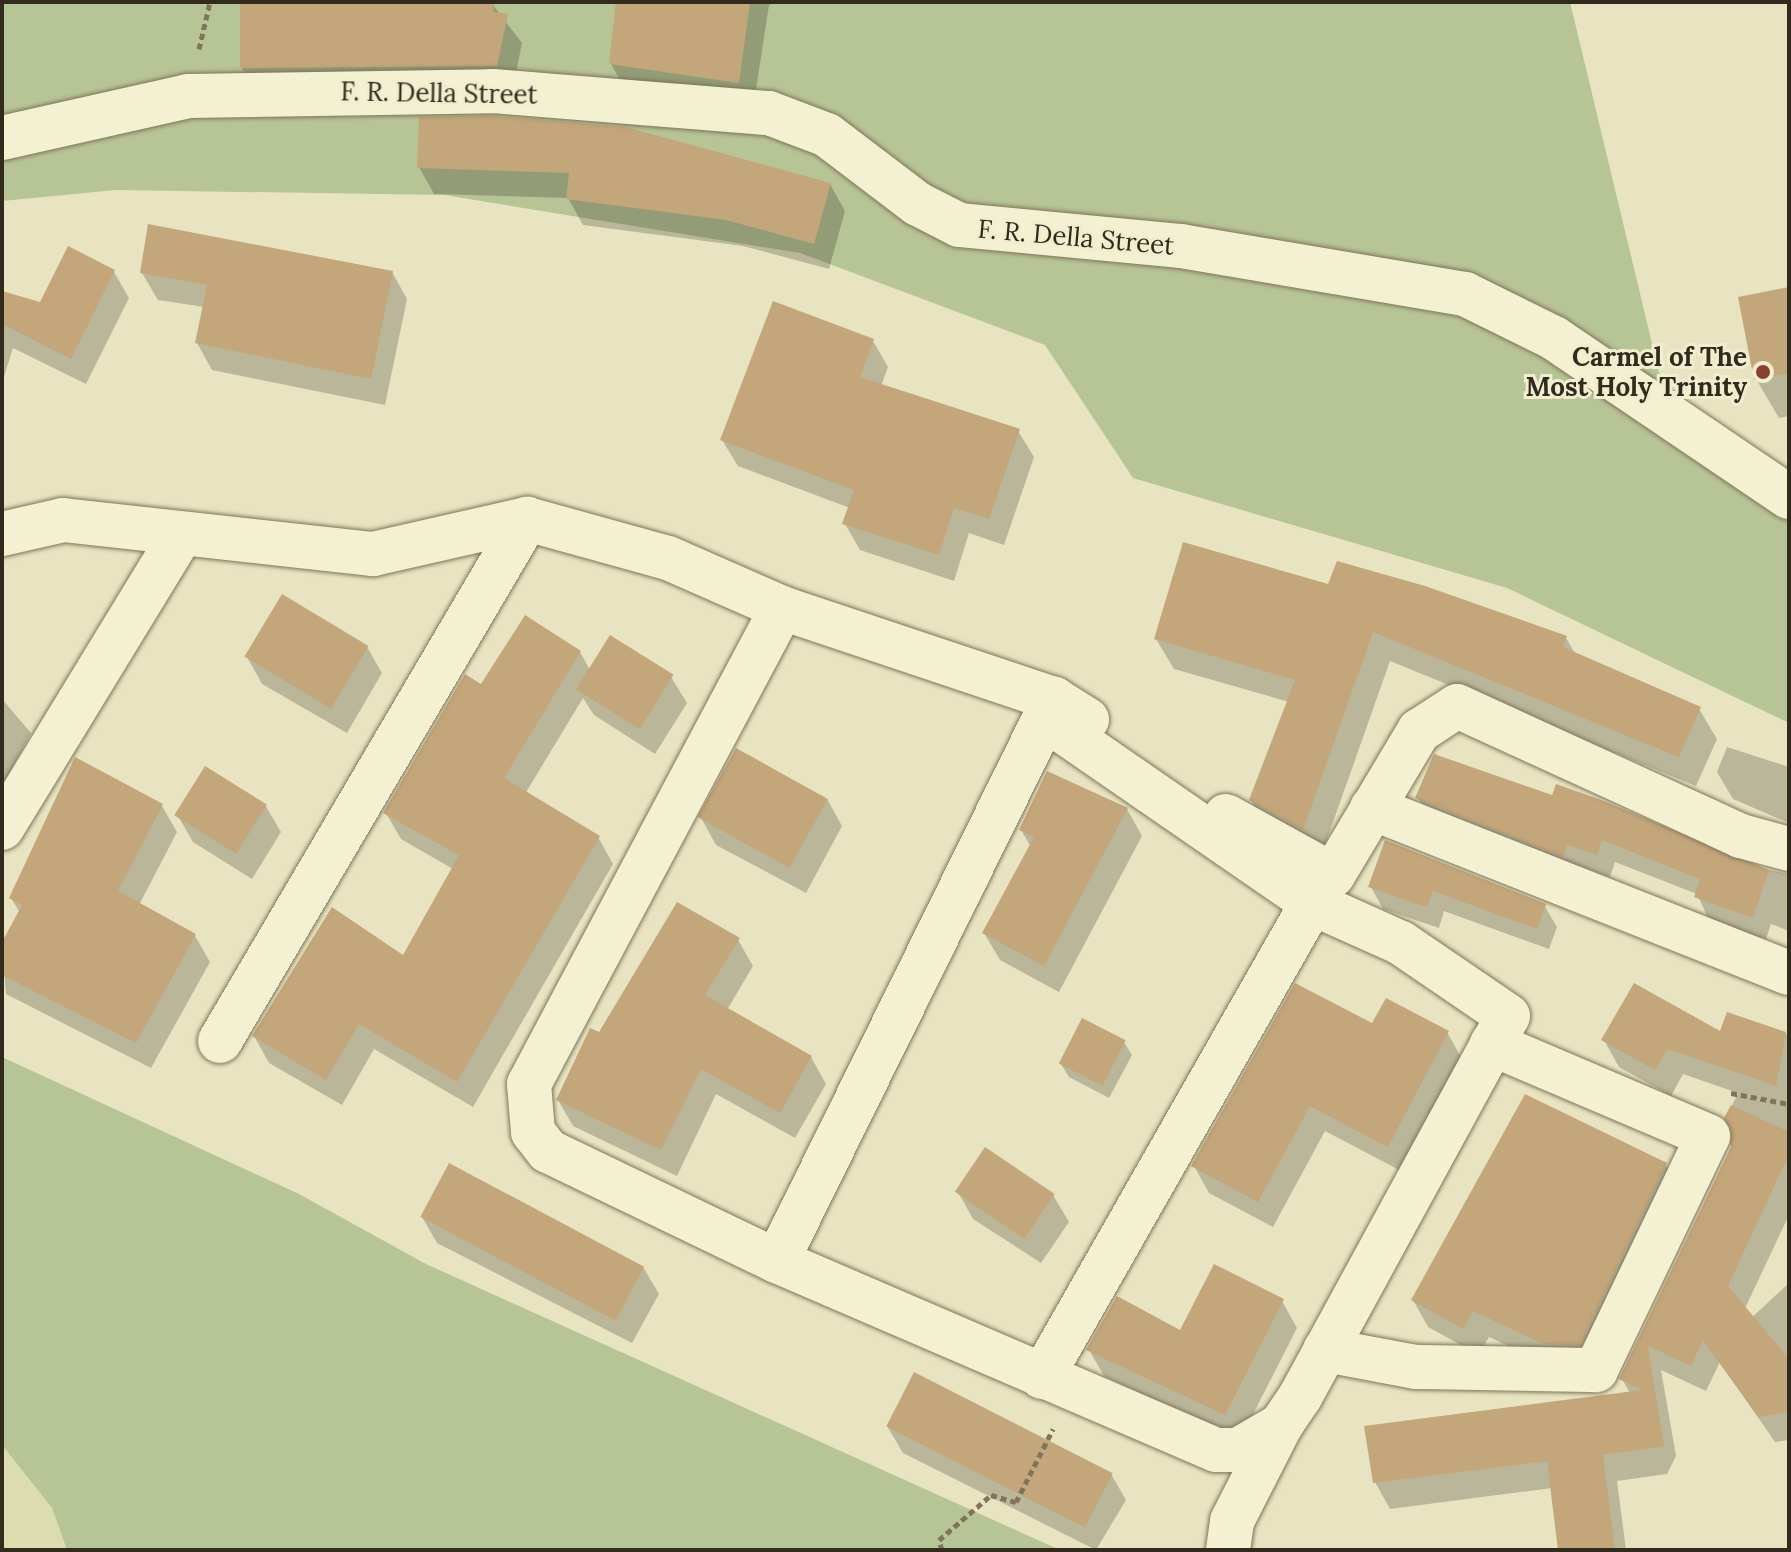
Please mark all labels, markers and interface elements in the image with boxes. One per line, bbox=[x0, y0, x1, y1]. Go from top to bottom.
street label: F. R. Della Street bbox=[340, 76, 538, 110]
street label: F. R. Della Street bbox=[976, 213, 1176, 261]
place label: Carmel of The Most Holy Trinity bbox=[1526, 341, 1747, 402]
marker: Carmel of The Most Holy Trinity bbox=[1754, 363, 1772, 381]

